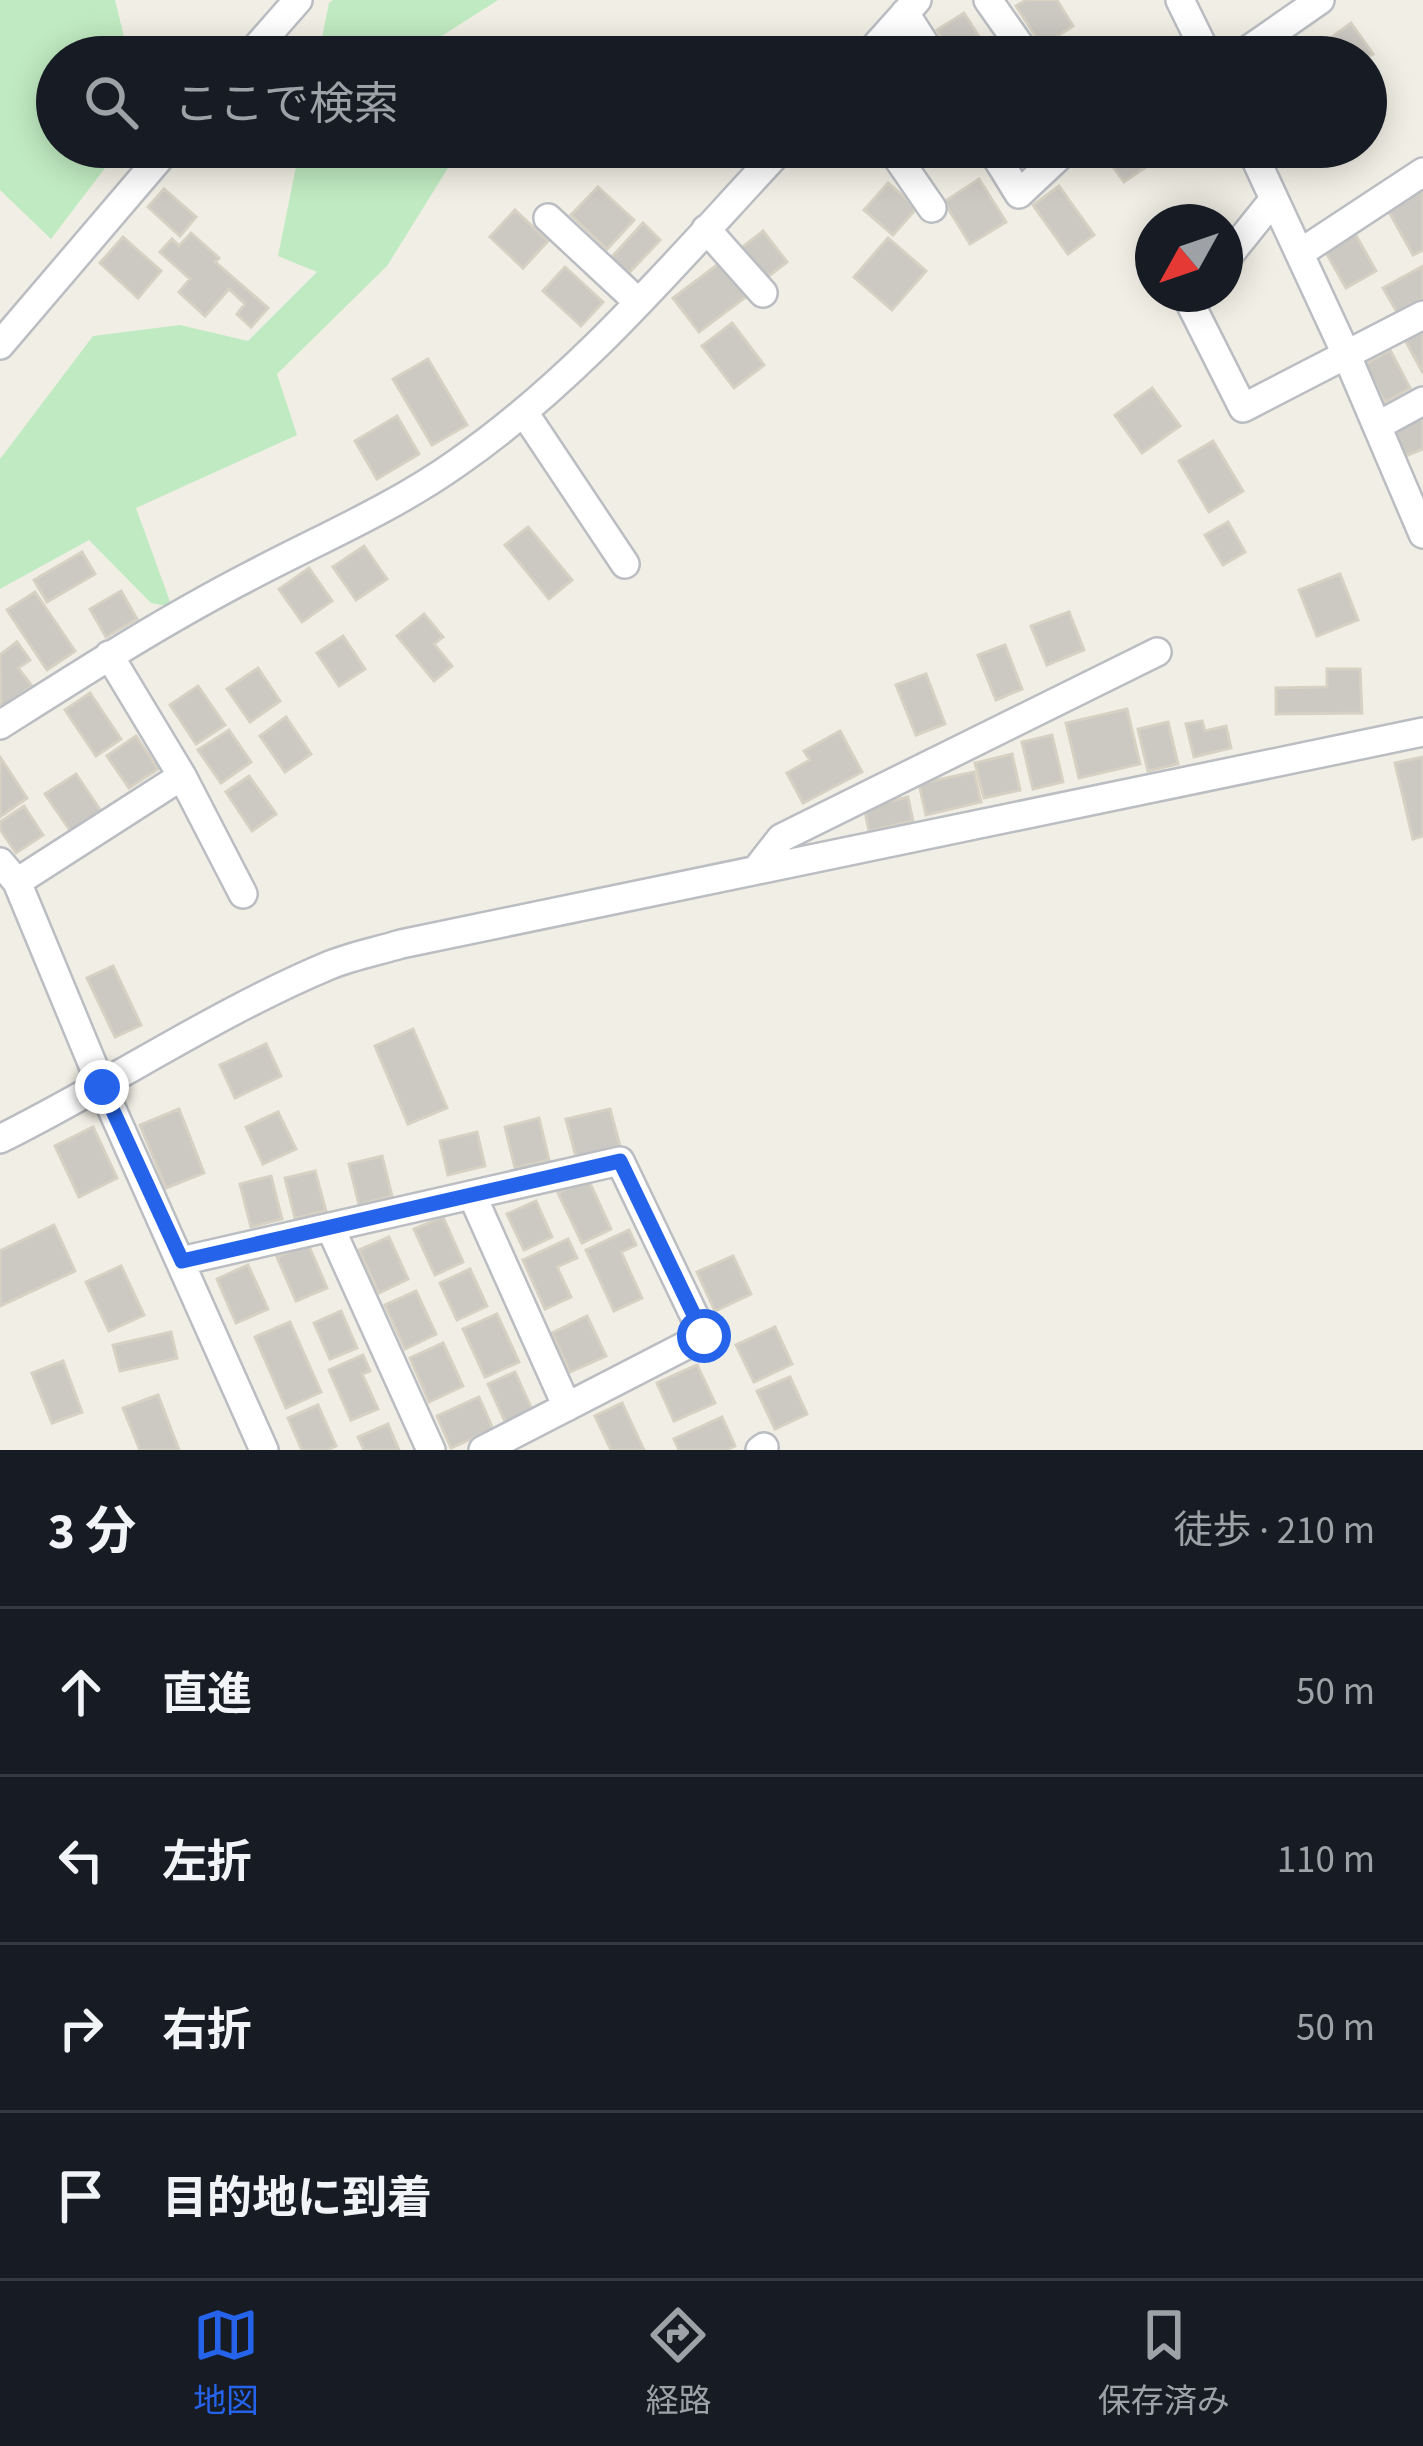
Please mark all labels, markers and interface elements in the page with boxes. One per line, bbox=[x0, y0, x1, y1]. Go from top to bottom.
search box bbox=[36, 36, 1387, 168]
icon: search bbox=[78, 69, 144, 135]
text: ここで検索 bbox=[174, 73, 399, 137]
north arrow bbox=[1135, 204, 1243, 312]
route end bbox=[75, 1060, 129, 1114]
route start bbox=[677, 1309, 731, 1363]
text: 3 分 bbox=[48, 1496, 136, 1568]
text: 徒歩 · 210 m bbox=[1173, 1503, 1375, 1559]
icon: ahead bbox=[48, 1659, 114, 1725]
text: 直進 bbox=[162, 1663, 252, 1727]
text: 50 m bbox=[1296, 1664, 1375, 1720]
icon: left bbox=[48, 1827, 114, 1893]
text: 左折 bbox=[162, 1831, 252, 1895]
text: 110 m bbox=[1277, 1832, 1375, 1888]
icon: right bbox=[48, 1995, 114, 2061]
text: 右折 bbox=[162, 1999, 252, 2063]
text: 50 m bbox=[1296, 2000, 1375, 2056]
icon: arrive bbox=[48, 2163, 114, 2229]
text: 目的地に到着 bbox=[162, 2167, 432, 2231]
tab: 地図 bbox=[193, 2302, 259, 2425]
tab: 経路 bbox=[645, 2302, 711, 2425]
tab: 保存済み bbox=[1098, 2302, 1230, 2425]

